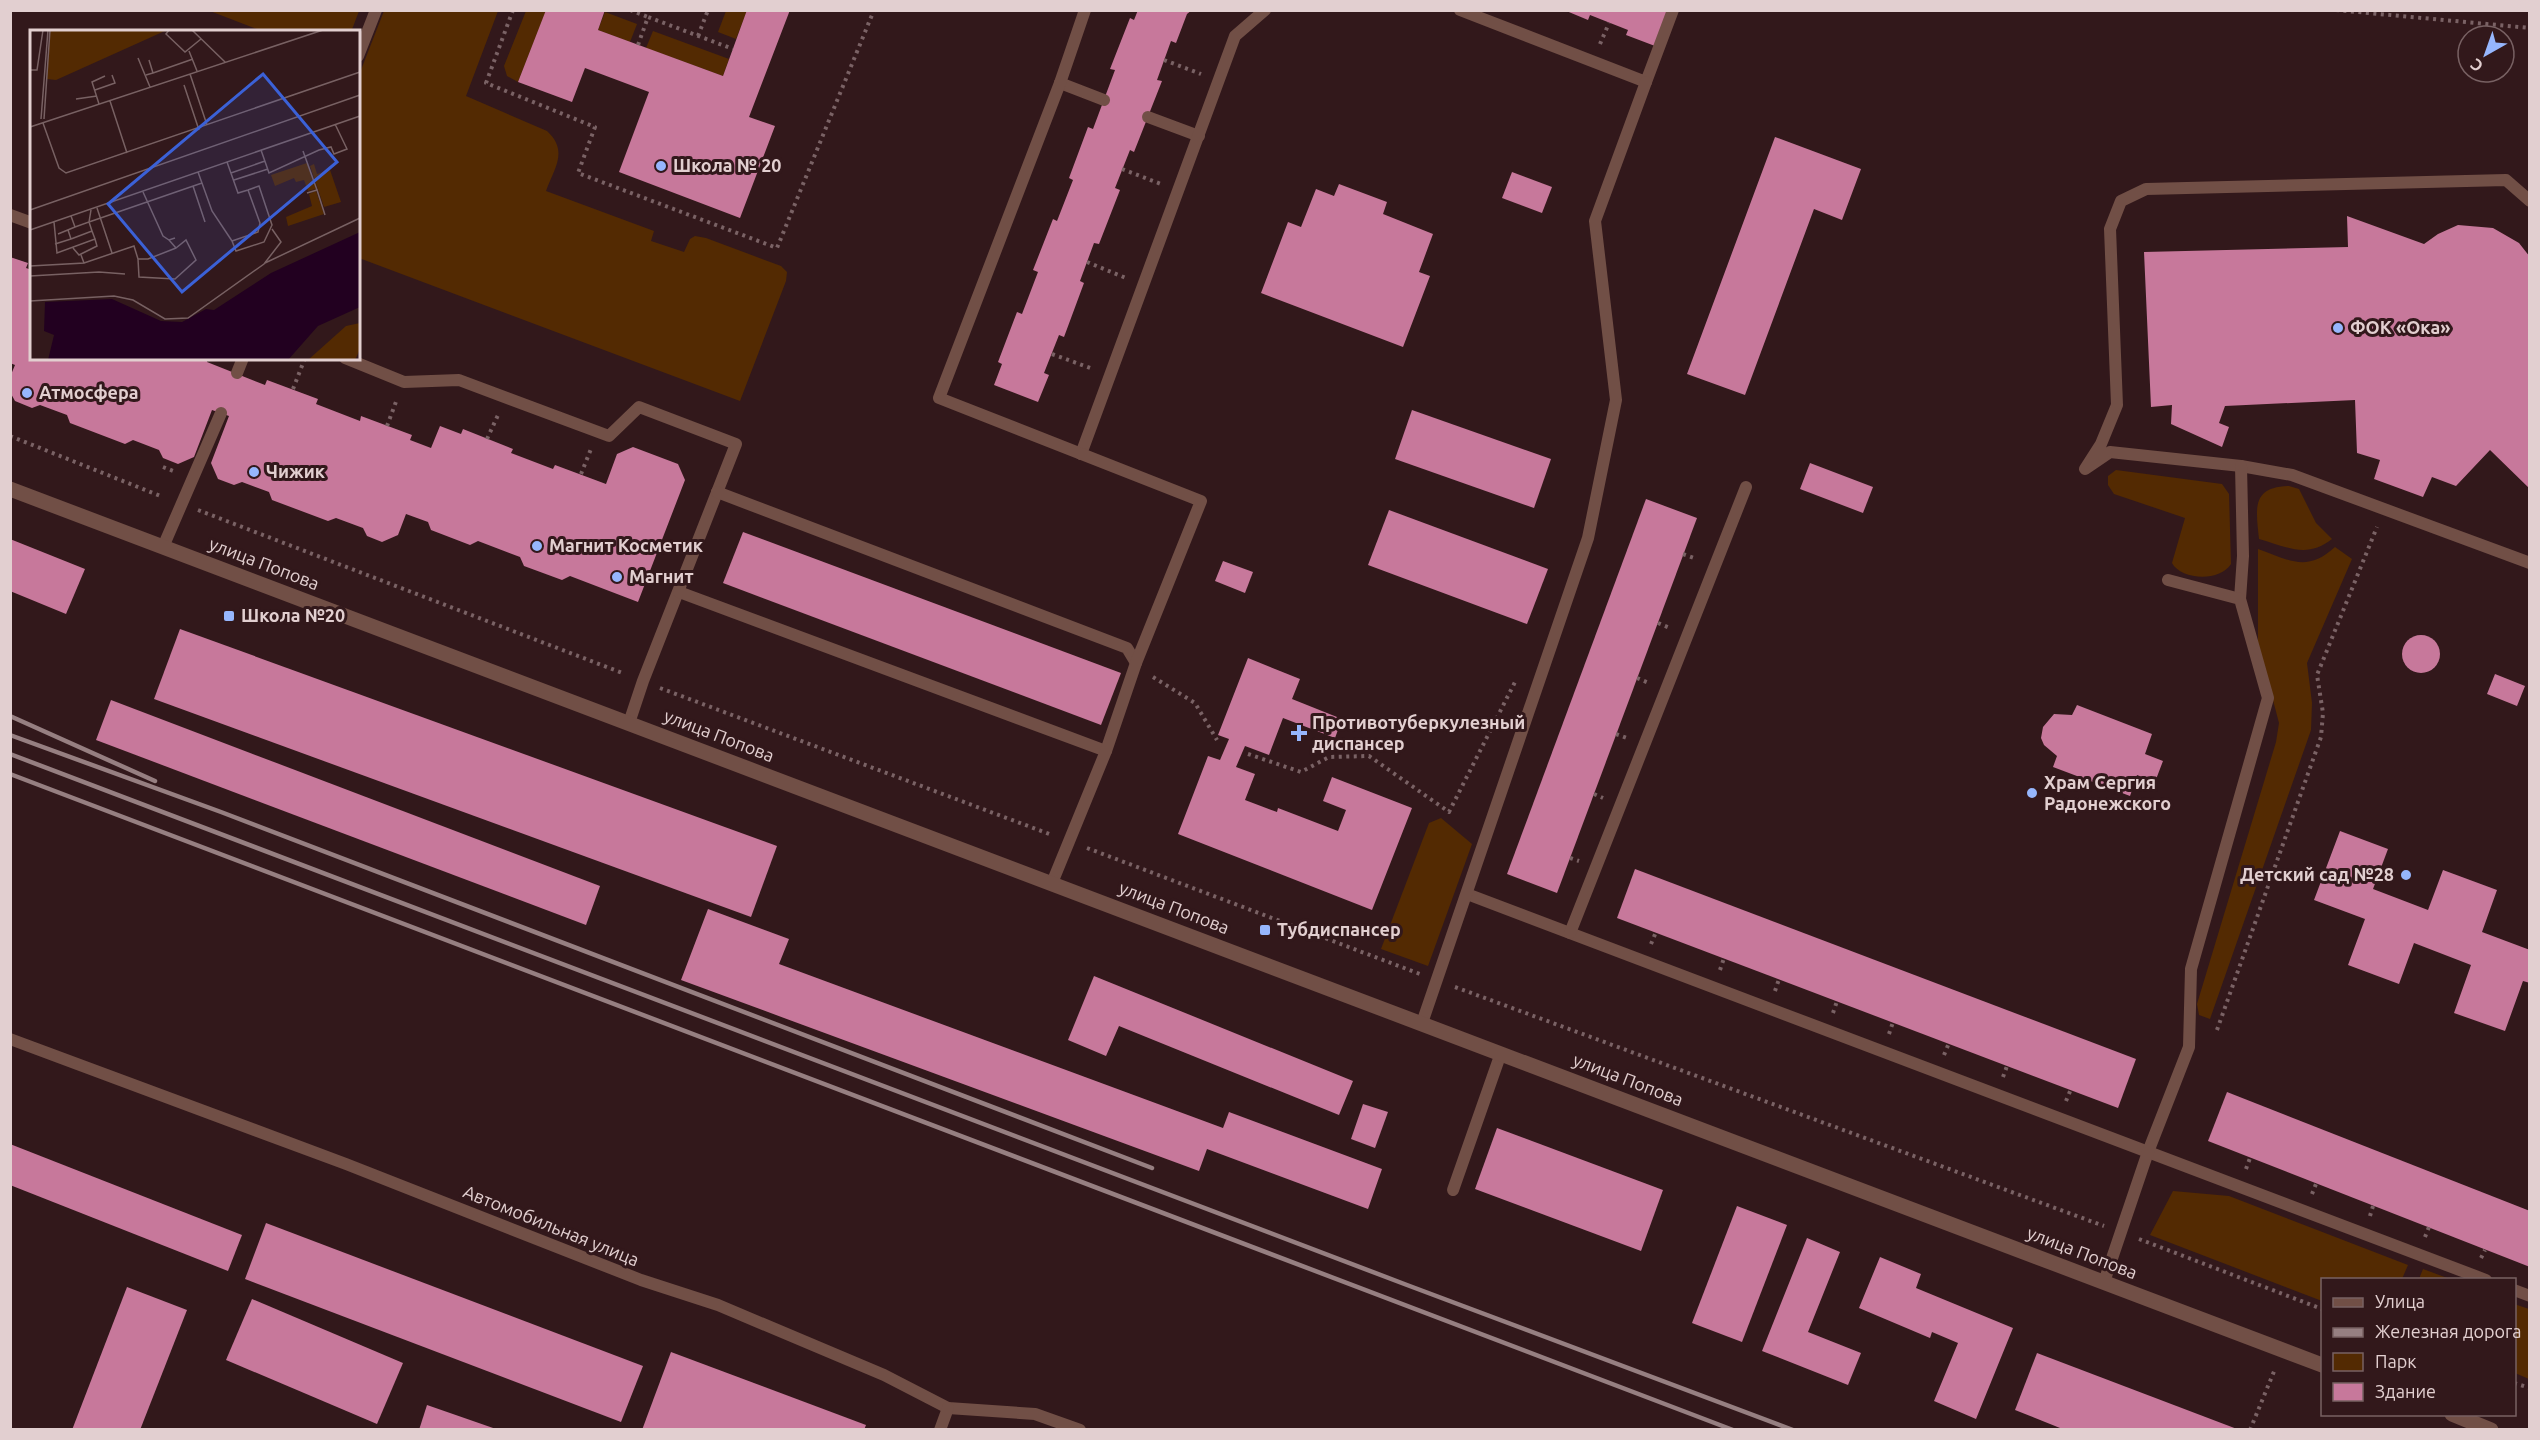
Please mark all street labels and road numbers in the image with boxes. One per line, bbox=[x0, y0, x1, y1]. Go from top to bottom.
street label: улица Попова bbox=[206, 533, 322, 593]
street label: улица Попова bbox=[661, 705, 777, 765]
street label: улица Попова bbox=[1116, 877, 1232, 937]
street label: улица Попова bbox=[1570, 1049, 1686, 1109]
street label: Автомобильная улица bbox=[461, 1181, 642, 1269]
street label: улица Попова bbox=[2024, 1222, 2140, 1282]

